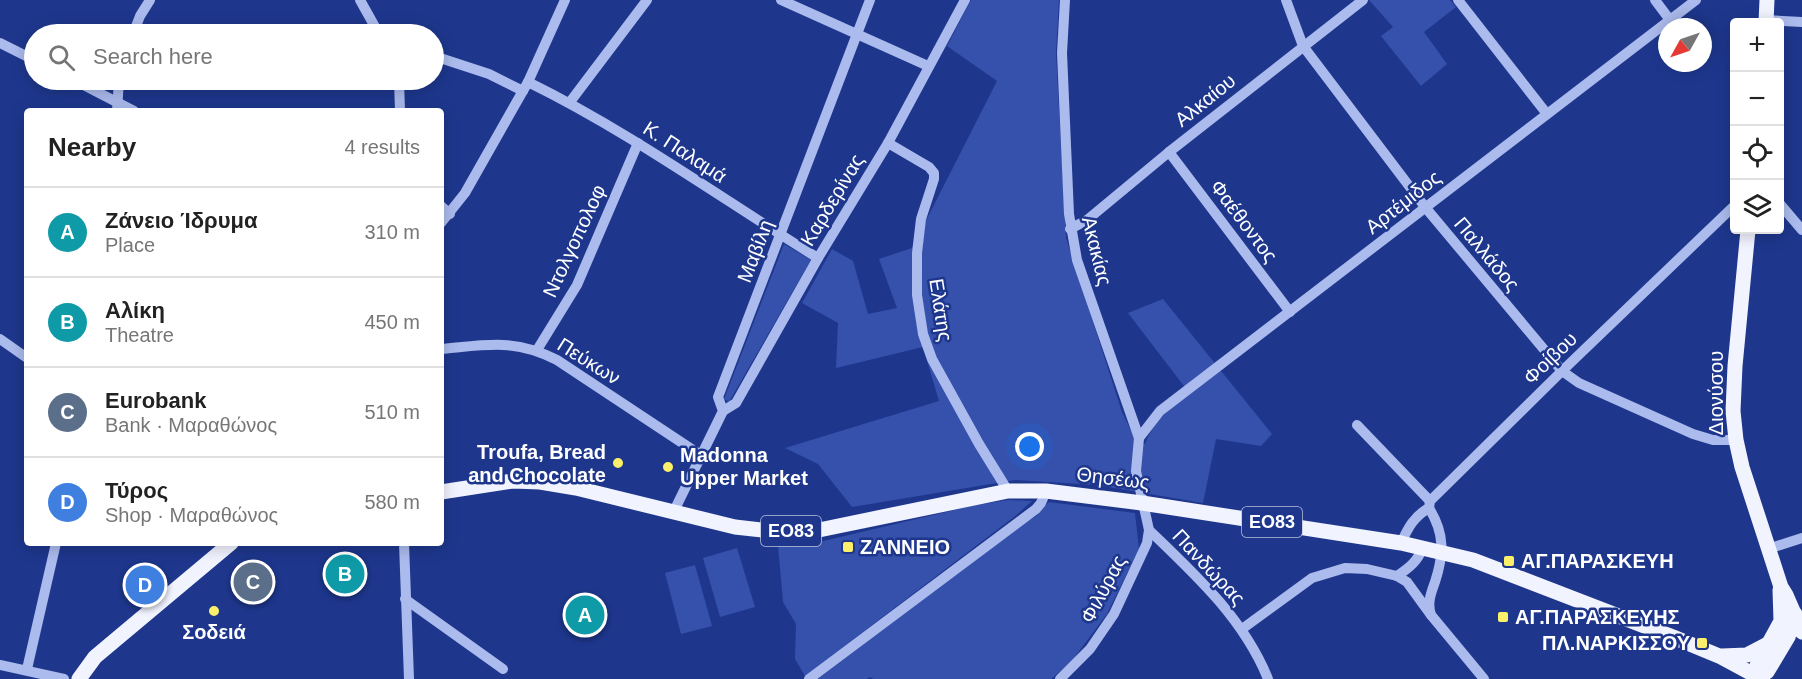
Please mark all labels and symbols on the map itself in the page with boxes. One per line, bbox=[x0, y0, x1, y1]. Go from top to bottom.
north arrow bbox=[1658, 18, 1712, 72]
street label: Αλκαίου bbox=[1170, 69, 1240, 131]
street label: Κ. Παλαμά bbox=[639, 117, 731, 187]
street label: Καρδερίνας bbox=[796, 150, 868, 250]
street label: Αρτέμιδος bbox=[1361, 166, 1445, 238]
street label: Φαέθοντος bbox=[1206, 176, 1282, 267]
street label: Ντολγοπολοφ bbox=[538, 181, 610, 301]
street label: Παλλάδος bbox=[1450, 213, 1524, 295]
street label: Ακακίας bbox=[1078, 214, 1116, 288]
street label: Μαβίλη bbox=[733, 217, 777, 285]
street label: Ελάτης bbox=[925, 277, 957, 343]
street label: Φοίβου bbox=[1519, 327, 1581, 389]
street label: Πεύκων bbox=[554, 333, 624, 389]
street label: Διονύσου bbox=[1705, 351, 1727, 435]
your location bbox=[1015, 432, 1044, 461]
place label: Troufa, Bread and Chocolate bbox=[468, 441, 606, 486]
place label: Madonna Upper Market bbox=[680, 444, 808, 489]
marker: Troufa, Bread and Chocolate bbox=[611, 456, 625, 470]
marker: Madonna Upper Market bbox=[661, 460, 675, 474]
street label: Θησέως bbox=[1075, 463, 1151, 493]
road number: ΕΟ83 bbox=[1242, 507, 1302, 537]
road number: ΕΟ83 bbox=[761, 516, 821, 546]
street label: Πανδώρας bbox=[1168, 525, 1250, 610]
place label: ΖΑΝΝΕΙΟ bbox=[860, 536, 950, 558]
marker: ΖΑΝΝΕΙΟ bbox=[841, 540, 855, 554]
place label: ΑΓ.ΠΑΡΑΣΚΕΥΗ bbox=[1521, 550, 1674, 572]
street label: Φιλύρας bbox=[1076, 551, 1130, 627]
pin: B bbox=[326, 552, 364, 596]
marker: ΑΓ.ΠΑΡΑΣΚΕΥΗ bbox=[1502, 554, 1516, 568]
pin: C bbox=[234, 560, 272, 604]
pin: D bbox=[126, 562, 164, 608]
pin: A bbox=[566, 592, 604, 638]
marker: Σοδειά bbox=[207, 604, 221, 618]
place label: ΑΓ.ΠΑΡΑΣΚΕΥΗΣ bbox=[1515, 606, 1680, 628]
marker: ΑΓ.ΠΑΡΑΣΚΕΥΗΣ bbox=[1496, 610, 1510, 624]
place label: Σοδειά bbox=[182, 621, 247, 643]
place label: ΠΛ.ΝΑΡΚΙΣΣΟΥ bbox=[1542, 632, 1691, 654]
marker: ΠΛ.ΝΑΡΚΙΣΣΟΥ bbox=[1695, 636, 1709, 650]

